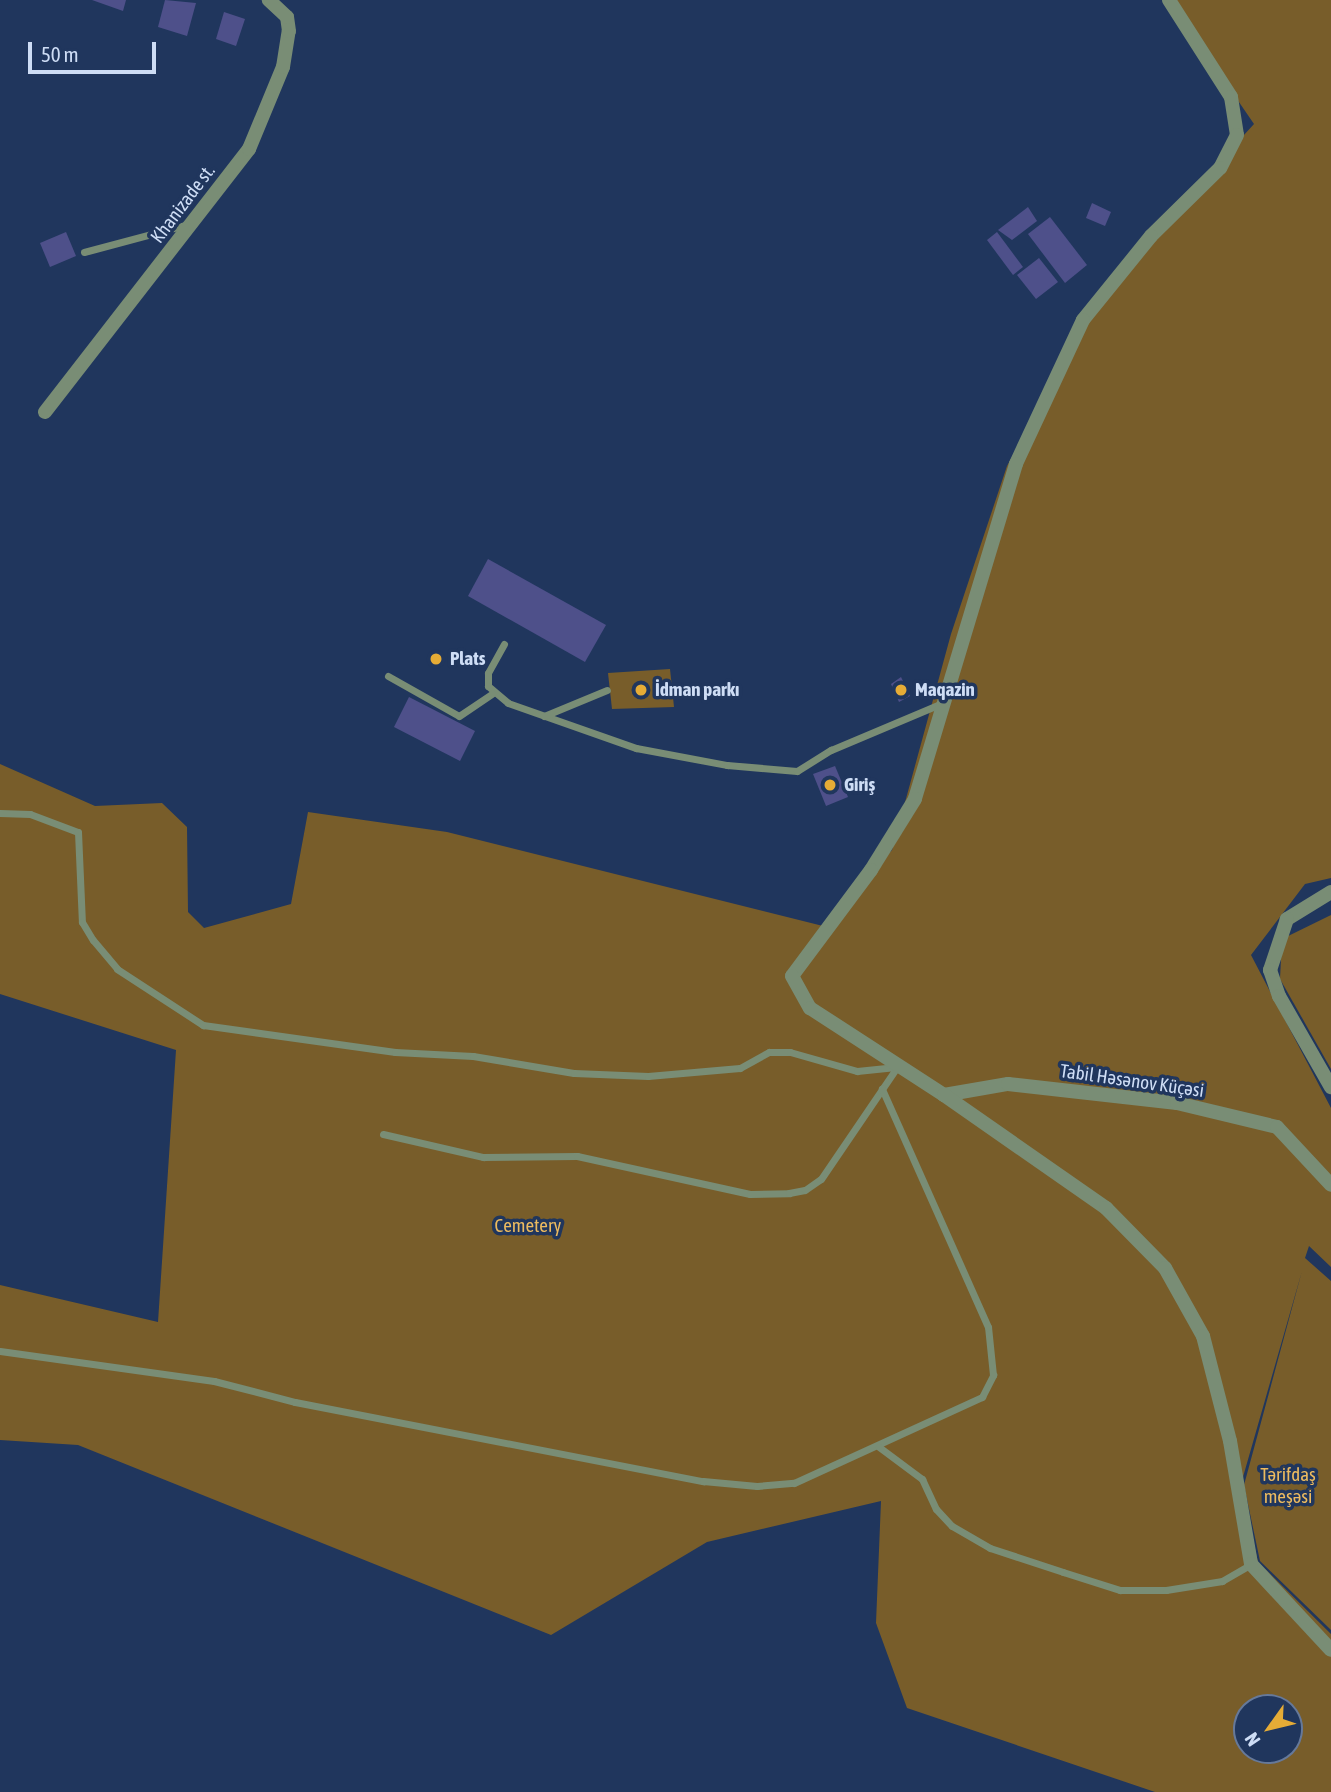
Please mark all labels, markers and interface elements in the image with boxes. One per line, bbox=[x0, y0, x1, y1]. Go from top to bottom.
scale bar bbox=[32, 28, 159, 72]
text: 50 m bbox=[41, 42, 79, 66]
street label: Khanizade st. bbox=[146, 160, 220, 248]
place label: Plats bbox=[450, 648, 485, 670]
marker: Plats bbox=[428, 651, 444, 667]
place label: İdman parkı bbox=[655, 679, 739, 701]
place label: Maqazin bbox=[915, 679, 975, 701]
marker: İdman parkı bbox=[633, 682, 649, 698]
marker: Maqazin bbox=[893, 682, 909, 698]
place label: Giriş bbox=[844, 774, 875, 796]
marker: Giriş bbox=[822, 777, 838, 793]
street label: Tabil Həsənov Küçəsi bbox=[1058, 1060, 1206, 1102]
park label: Cemetery bbox=[495, 1215, 561, 1237]
park label: Tərifdaş meşəsi bbox=[1260, 1464, 1316, 1508]
north arrow bbox=[1233, 1694, 1303, 1764]
text: N bbox=[1240, 1729, 1265, 1750]

